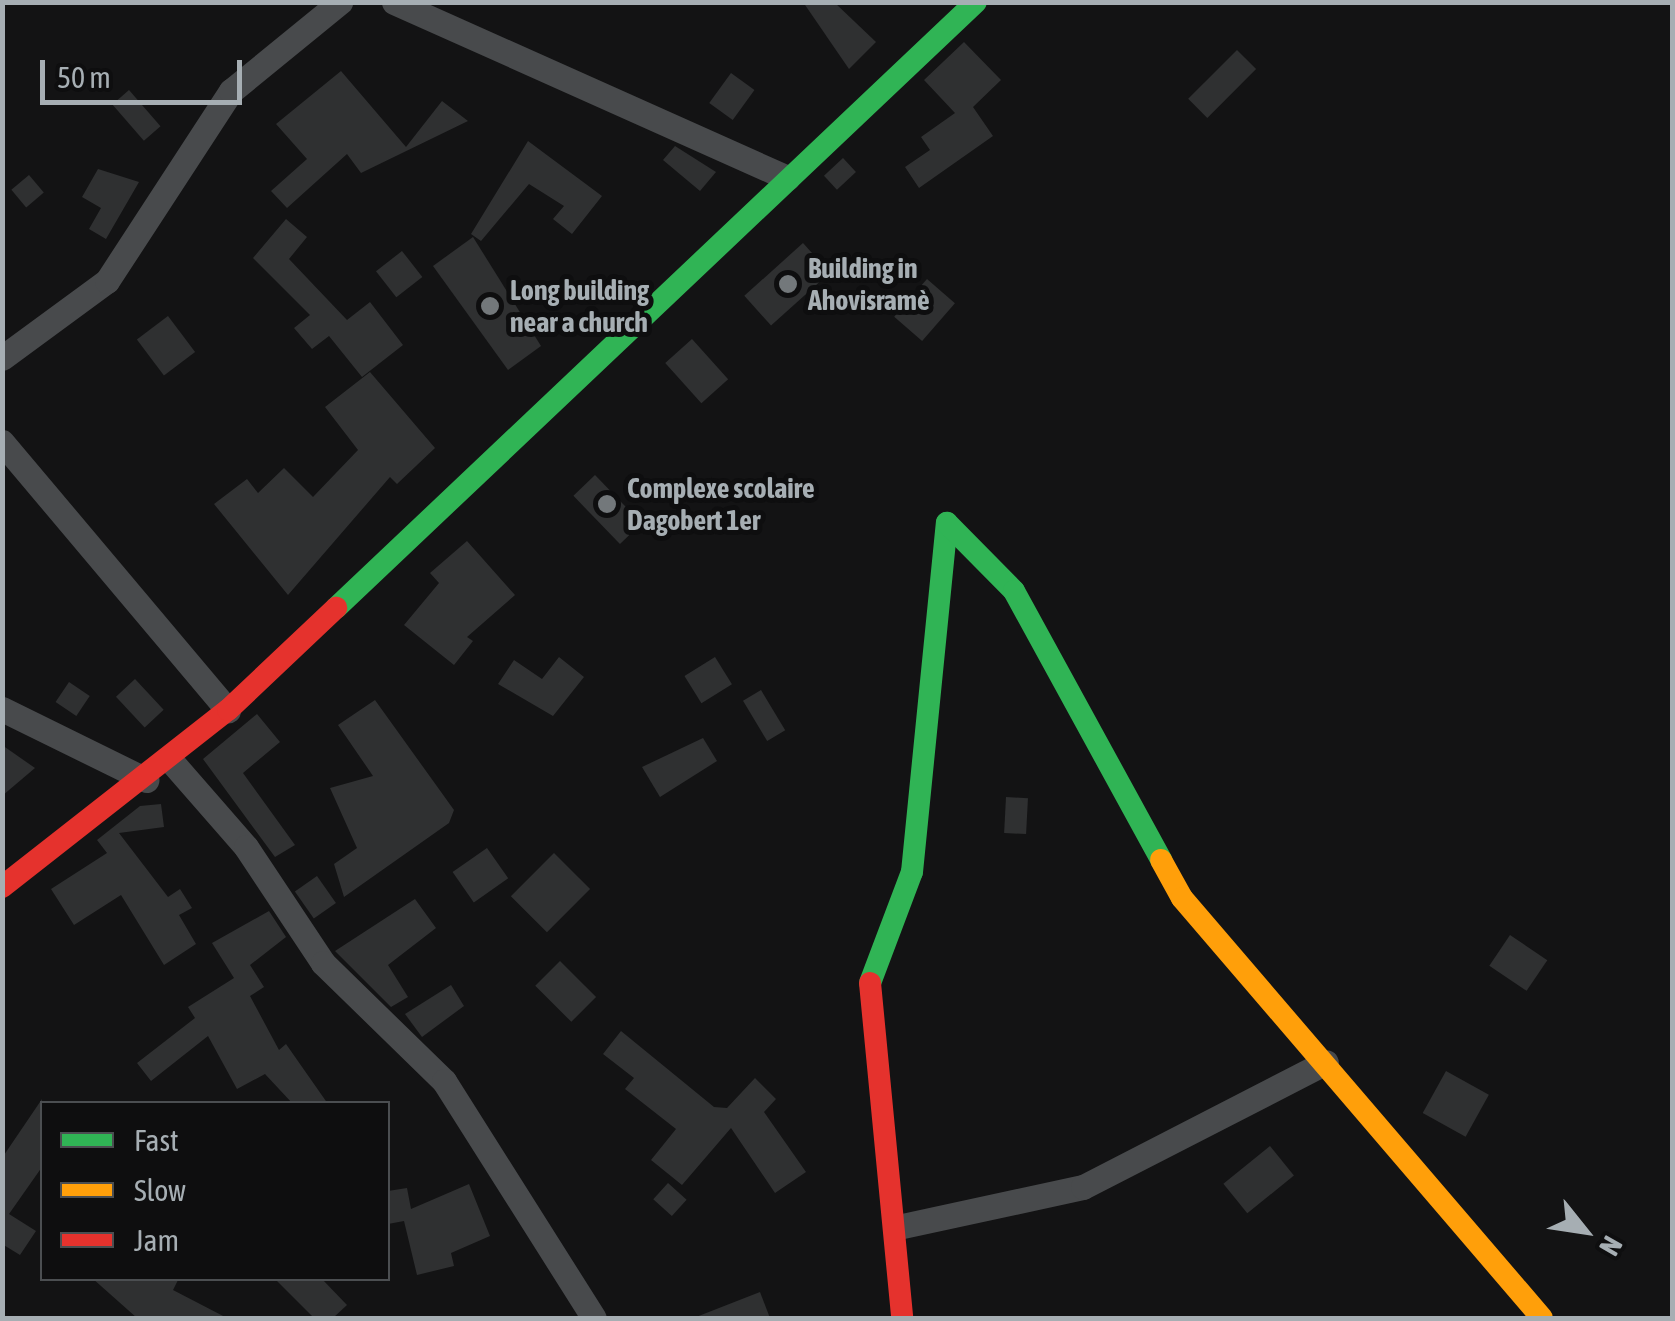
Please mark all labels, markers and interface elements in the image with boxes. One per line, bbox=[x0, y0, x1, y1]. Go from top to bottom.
scale bar bbox=[45, 40, 248, 102]
text: 50 m bbox=[57, 60, 111, 94]
place label: Building in Ahovisramè bbox=[808, 251, 930, 317]
place label: Long building near a church bbox=[510, 273, 649, 339]
marker: Building in Ahovisramè bbox=[777, 273, 799, 295]
marker: Long building near a church bbox=[479, 295, 501, 317]
place label: Complexe scolaire Dagobert 1er bbox=[627, 471, 815, 537]
marker: Complexe scolaire Dagobert 1er bbox=[596, 493, 618, 515]
legend bbox=[40, 1101, 390, 1281]
text: Fast bbox=[134, 1123, 179, 1157]
text: Slow bbox=[134, 1173, 186, 1207]
north arrow bbox=[1535, 1181, 1635, 1281]
text: Jam bbox=[134, 1223, 179, 1257]
text: N bbox=[1593, 1231, 1629, 1261]

